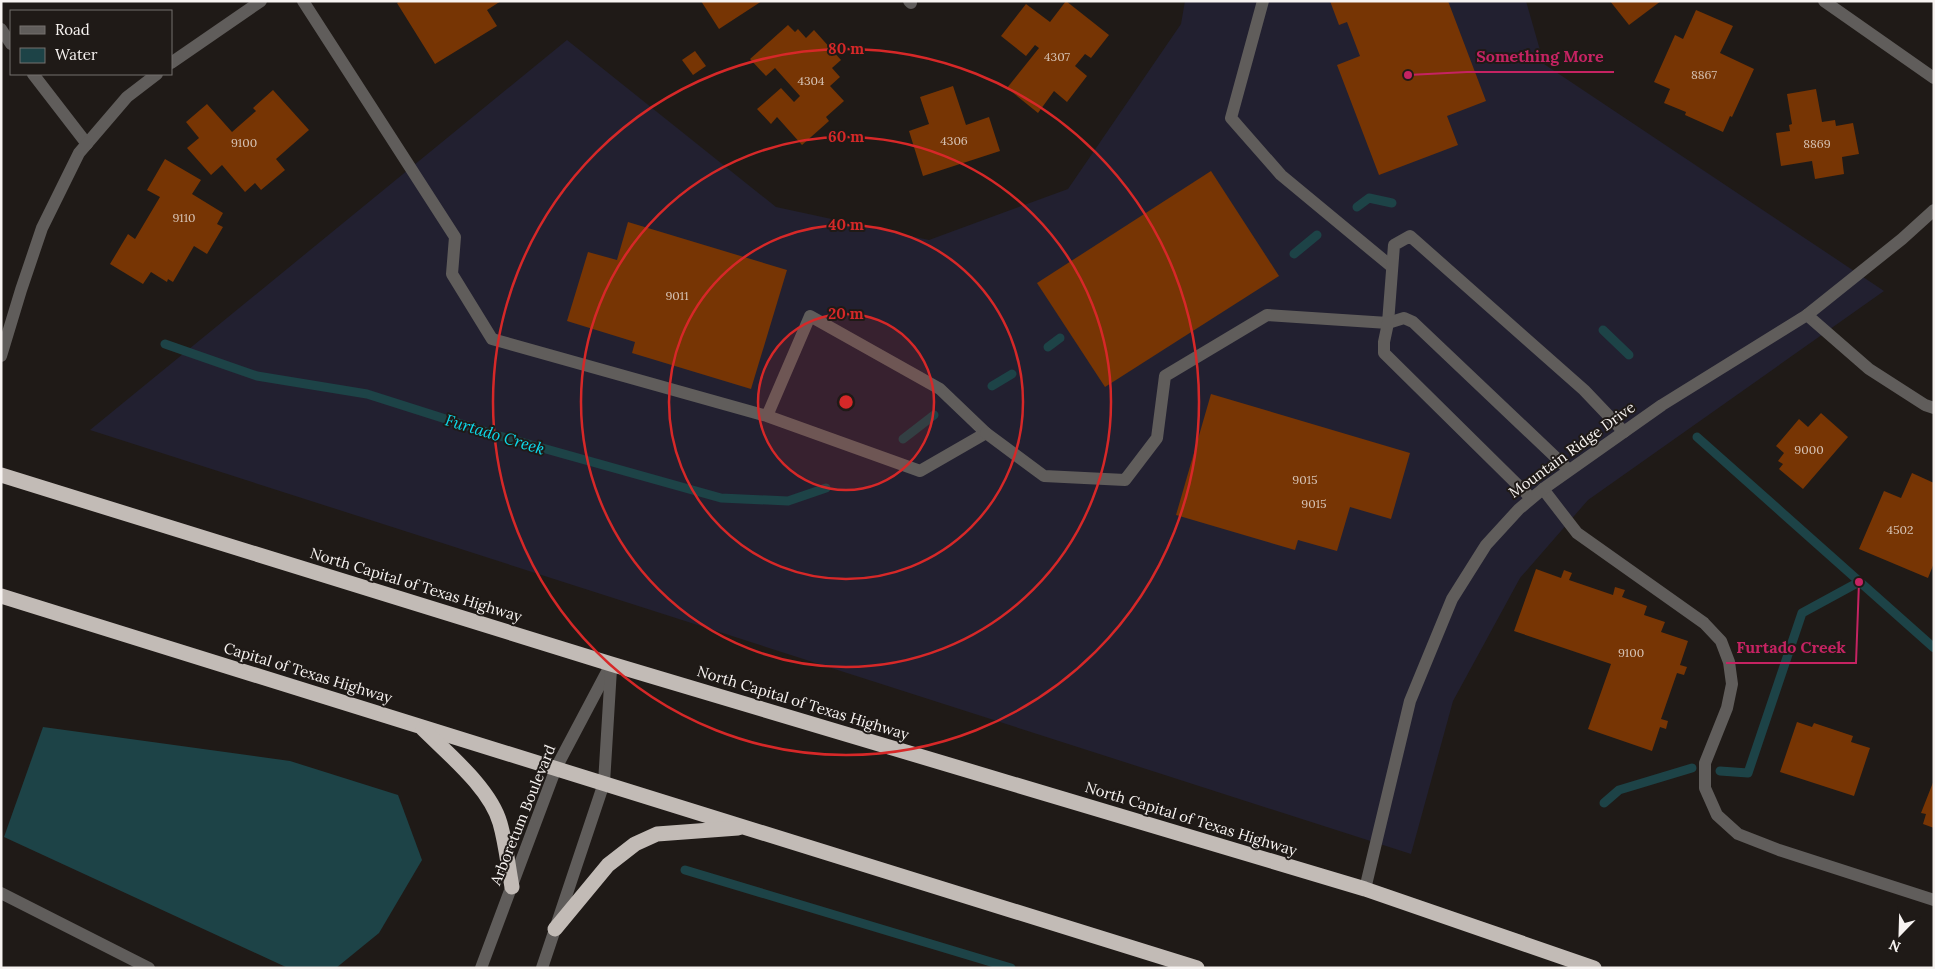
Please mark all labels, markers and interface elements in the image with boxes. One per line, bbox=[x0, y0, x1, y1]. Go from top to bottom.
legend bbox=[10, 10, 172, 75]
text: Road bbox=[55, 20, 90, 39]
text: 80 m bbox=[828, 39, 864, 58]
callout: Something More bbox=[1467, 41, 1614, 72]
text: Water bbox=[55, 45, 98, 64]
text: Something More bbox=[1476, 46, 1604, 66]
house number: 4307 bbox=[1044, 49, 1070, 64]
house number: 8867 bbox=[1691, 67, 1717, 82]
house number: 4304 bbox=[797, 73, 825, 88]
text: 60 m bbox=[828, 127, 864, 146]
house number: 4306 bbox=[940, 133, 968, 148]
house number: 9100 bbox=[231, 135, 257, 150]
house number: 8869 bbox=[1803, 136, 1831, 151]
house number: 9110 bbox=[172, 210, 196, 225]
text: 40 m bbox=[828, 215, 864, 234]
house number: 9011 bbox=[665, 288, 689, 303]
text: 20 m bbox=[828, 304, 864, 323]
centre of rings bbox=[837, 393, 855, 411]
street label: Mountain Ridge Drive bbox=[1505, 397, 1639, 502]
water label: Furtado Creek bbox=[443, 409, 547, 459]
house number: 9000 bbox=[1794, 442, 1824, 457]
house number: 9015 bbox=[1292, 472, 1318, 487]
house number: 9015 bbox=[1301, 496, 1327, 511]
house number: 4502 bbox=[1887, 522, 1913, 537]
street label: North Capital of Texas Highway bbox=[308, 543, 524, 626]
callout: Furtado Creek bbox=[1726, 632, 1856, 663]
text: Furtado Creek bbox=[1736, 637, 1846, 657]
street label: Capital of Texas Highway bbox=[222, 638, 395, 707]
house number: 9100 bbox=[1618, 645, 1644, 660]
street label: North Capital of Texas Highway bbox=[695, 661, 911, 744]
street label: Arboretum Boulevard bbox=[485, 742, 559, 889]
street label: North Capital of Texas Highway bbox=[1083, 777, 1299, 860]
north arrow bbox=[1875, 909, 1925, 959]
text: N bbox=[1886, 935, 1903, 956]

